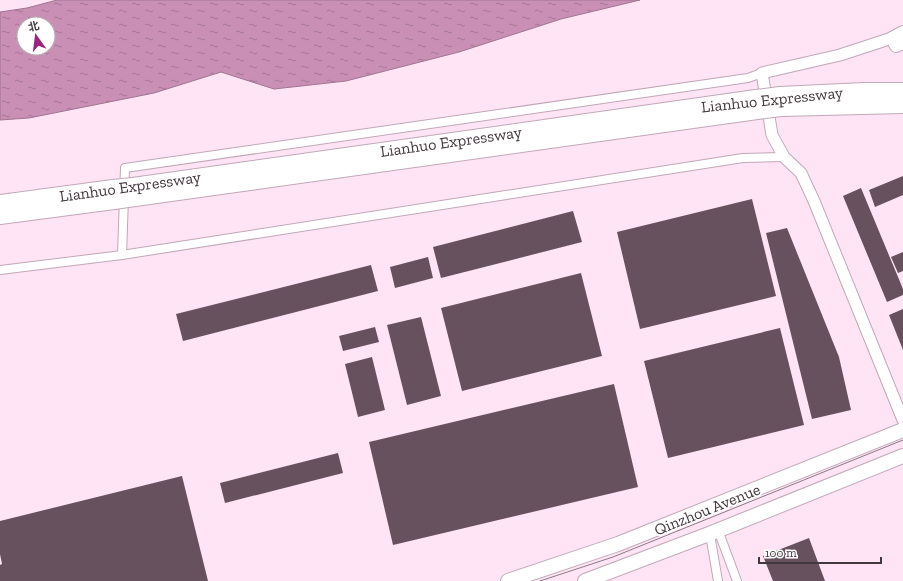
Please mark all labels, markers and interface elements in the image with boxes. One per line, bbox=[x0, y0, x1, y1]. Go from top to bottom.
north arrow bbox=[16, 16, 56, 56]
text: 北 bbox=[27, 19, 41, 34]
street label: Lianhuo Expressway bbox=[700, 83, 845, 116]
street label: Lianhuo Expressway bbox=[379, 122, 524, 161]
street label: Lianhuo Expressway bbox=[58, 167, 203, 206]
street label: Qinzhou Avenue bbox=[651, 480, 763, 539]
scale bar bbox=[759, 539, 881, 565]
text: 100 m bbox=[765, 546, 797, 560]

